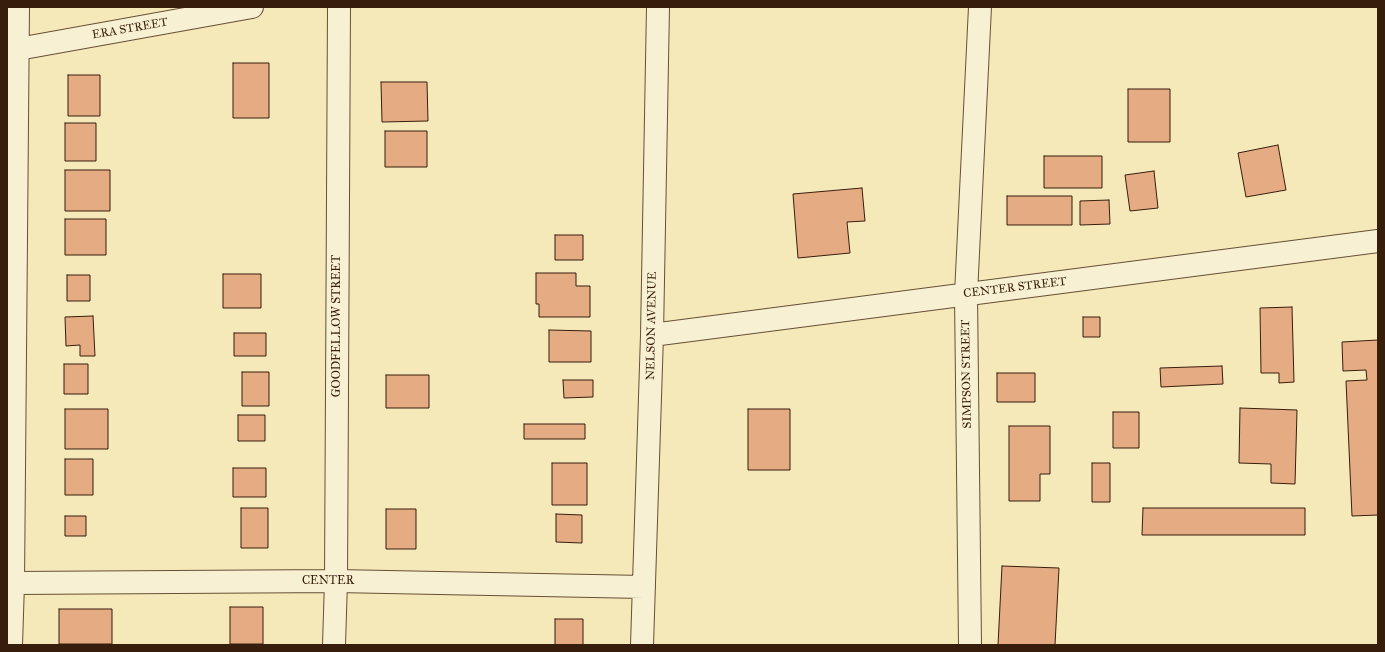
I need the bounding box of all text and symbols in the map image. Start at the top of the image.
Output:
street label: ERA STREET [91,15,169,43]
street label: GOODFELLOW STREET [330,255,344,397]
street label: NELSON AVENUE [644,272,660,380]
street label: CENTER STREET [963,275,1067,301]
street label: SIMPSON STREET [959,319,975,429]
street label: CENTER [302,574,354,588]

